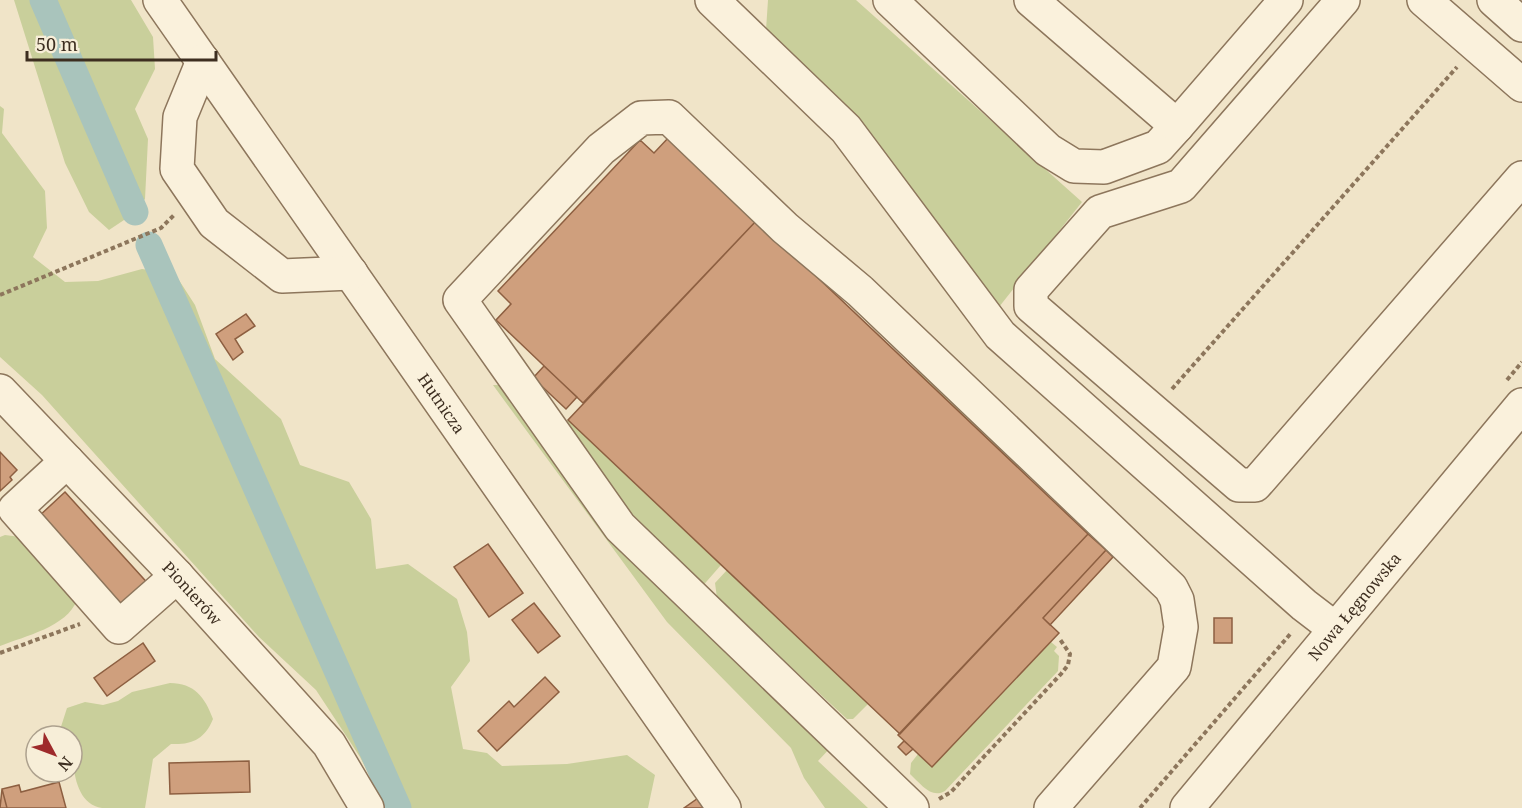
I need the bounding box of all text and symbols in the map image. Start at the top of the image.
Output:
scale bar [27,24,216,62]
text: 50 m [36,32,78,56]
street label: Hutnicza [413,369,470,438]
street label: Nowa Łęgnowska [1303,548,1406,665]
street label: Pionierów [158,557,227,630]
north arrow [24,724,84,784]
text: N [53,752,78,776]

